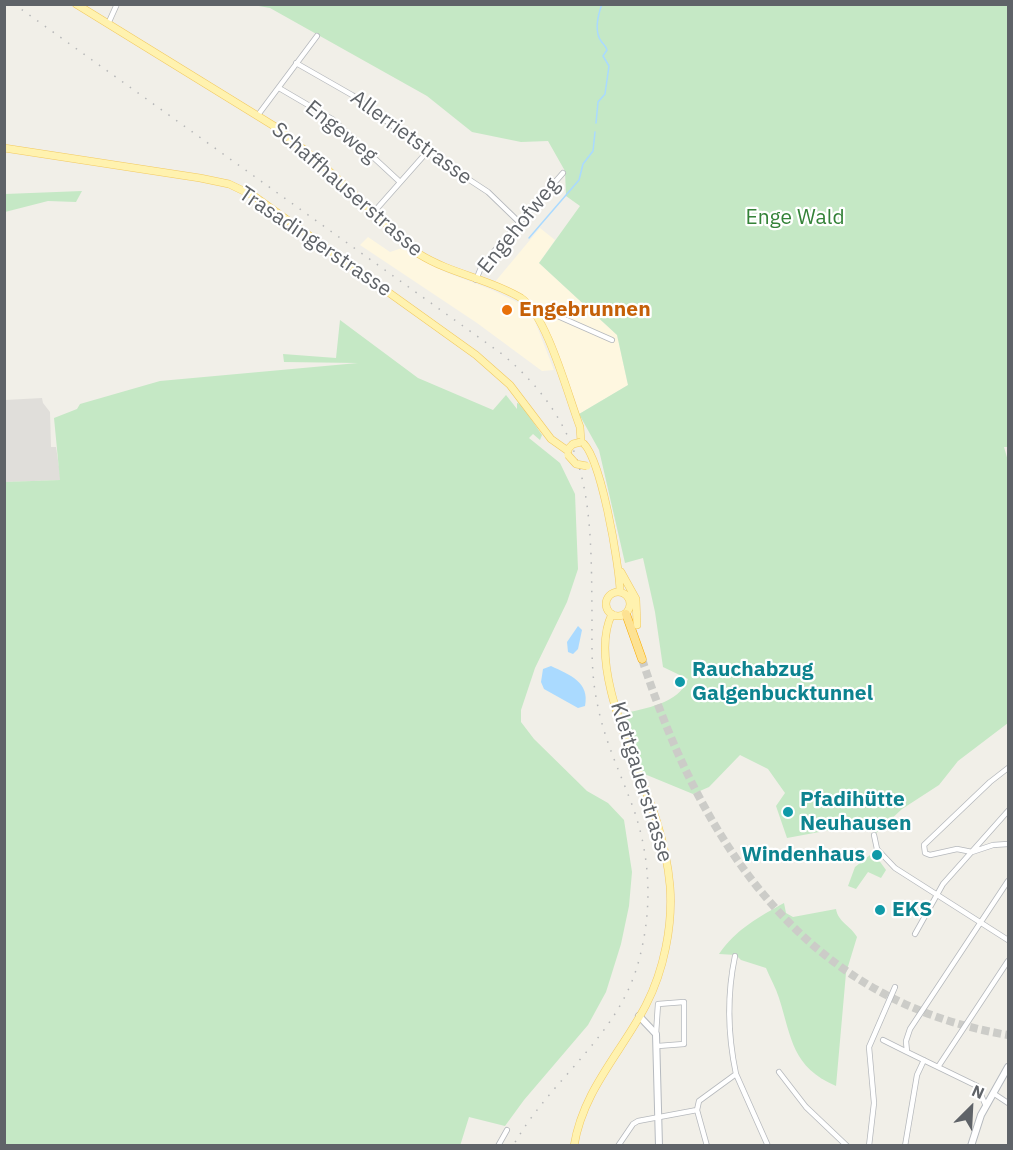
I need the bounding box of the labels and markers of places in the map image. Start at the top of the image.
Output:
place label: Engebrunnen [519,297,651,323]
marker: Engebrunnen [500,303,514,317]
place label: Rauchabzug Galgenbucktunnel [692,657,873,707]
marker: Rauchabzug Galgenbucktunnel [673,675,687,689]
place label: Pfadihütte Neuhausen [800,787,911,837]
marker: Pfadihütte Neuhausen [781,805,795,819]
place label: Windenhaus [741,842,865,868]
marker: Windenhaus [870,848,884,862]
place label: EKS [892,897,932,923]
marker: EKS [873,903,887,917]

